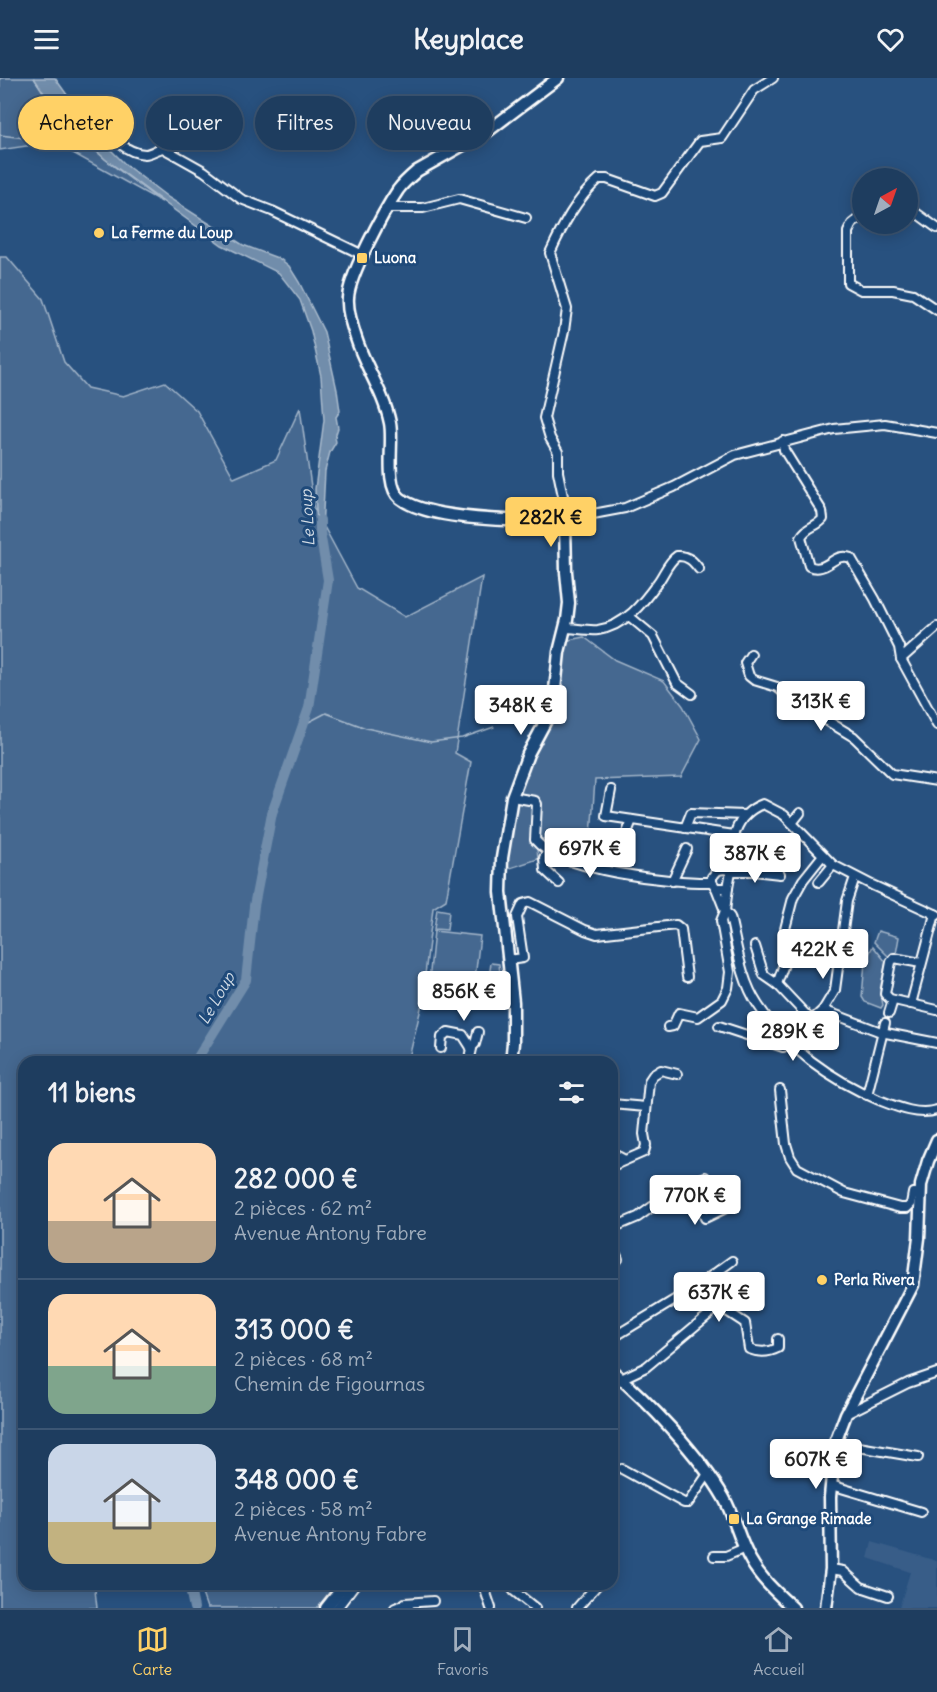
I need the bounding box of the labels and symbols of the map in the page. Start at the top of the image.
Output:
north arrow [852,168,918,234]
place label: La Ferme du Loup [111,223,233,243]
marker: La Ferme du Loup [92,226,106,240]
place label: Luona [374,248,417,267]
marker: Luona [355,251,369,265]
water label: Le Loup [295,488,318,547]
pin: 282K € [502,497,600,548]
pin: 313K € [772,681,870,732]
pin: 348K € [472,685,570,736]
pin: 697K € [541,828,639,879]
pin: 387K € [706,833,804,884]
pin: 422K € [774,929,872,980]
water label: Le Loup [193,968,239,1028]
pin: 856K € [415,971,513,1022]
pin: 289K € [744,1011,842,1062]
pin: 770K € [646,1175,744,1226]
place label: Perla Rivera [834,1270,915,1289]
pin: 637K € [670,1272,768,1323]
marker: Perla Rivera [815,1273,829,1287]
pin: 607K € [767,1439,865,1490]
place label: La Grange Rimade [746,1509,872,1529]
marker: La Grange Rimade [727,1512,741,1526]

